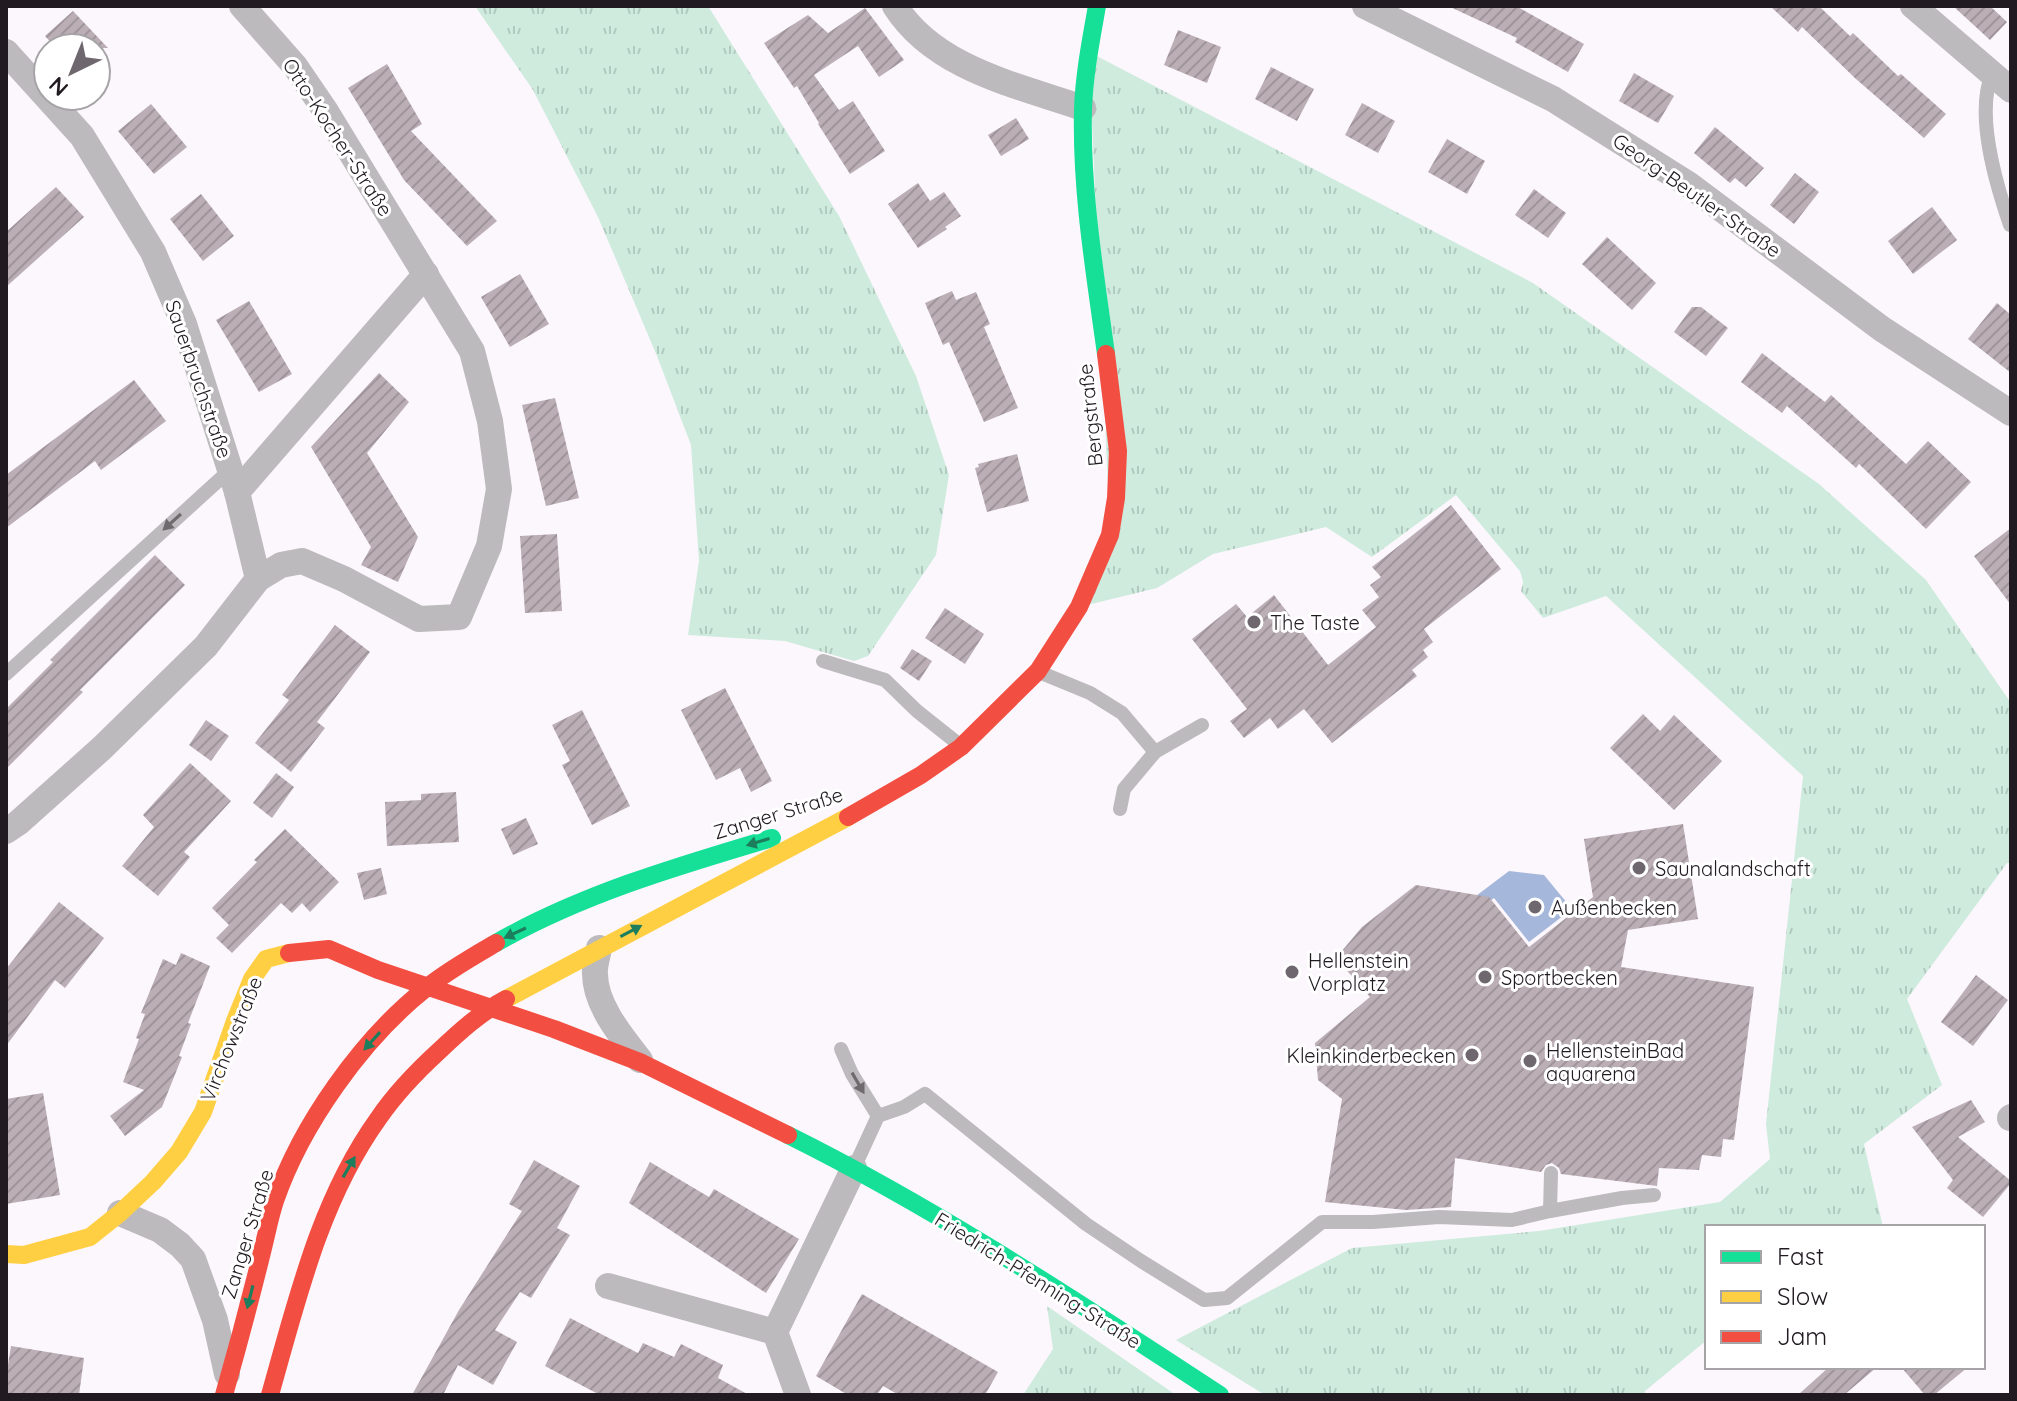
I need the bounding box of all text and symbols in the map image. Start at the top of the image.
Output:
north arrow [32,32,112,112]
street label: Otto-Kocher-Straße [278,53,398,221]
text: N [43,71,74,102]
street label: Georg-Beutler-Straße [1608,128,1786,262]
street label: Sauerbruchstraße [160,297,238,461]
street label: Bergstraße [1072,362,1108,468]
one-way arrow [163,513,182,531]
place label: The Taste [1270,610,1360,635]
marker: The Taste [1245,613,1263,631]
street label: Zanger Straße [710,781,846,845]
one-way arrow [745,836,769,849]
place label: Saunalandschaft [1655,856,1811,881]
marker: Saunalandschaft [1630,859,1648,877]
place label: Außenbecken [1551,895,1677,920]
marker: Außenbecken [1526,898,1544,916]
one-way arrow [620,925,643,938]
one-way arrow [503,927,526,940]
place label: Hellenstein Vorplatz [1308,948,1409,996]
marker: Hellenstein Vorplatz [1283,963,1301,981]
place label: Sportbecken [1501,965,1618,990]
marker: Sportbecken [1476,968,1494,986]
street label: Virchowstraße [195,973,267,1105]
one-way arrow [364,1031,382,1050]
place label: HellensteinBad aquarena [1546,1038,1684,1086]
place label: Kleinkinderbecken [1286,1043,1456,1068]
marker: Kleinkinderbecken [1463,1046,1481,1064]
marker: HellensteinBad aquarena [1521,1052,1539,1070]
one-way arrow [851,1072,865,1095]
one-way arrow [342,1156,356,1178]
street label: Zanger Straße [215,1166,279,1302]
street label: Friedrich-Pfenning-Straße [930,1206,1146,1354]
legend [1705,1225,1985,1369]
text: Fast [1777,1241,1824,1271]
text: Slow [1777,1281,1828,1311]
one-way arrow [243,1284,255,1309]
text: Jam [1777,1321,1827,1351]

